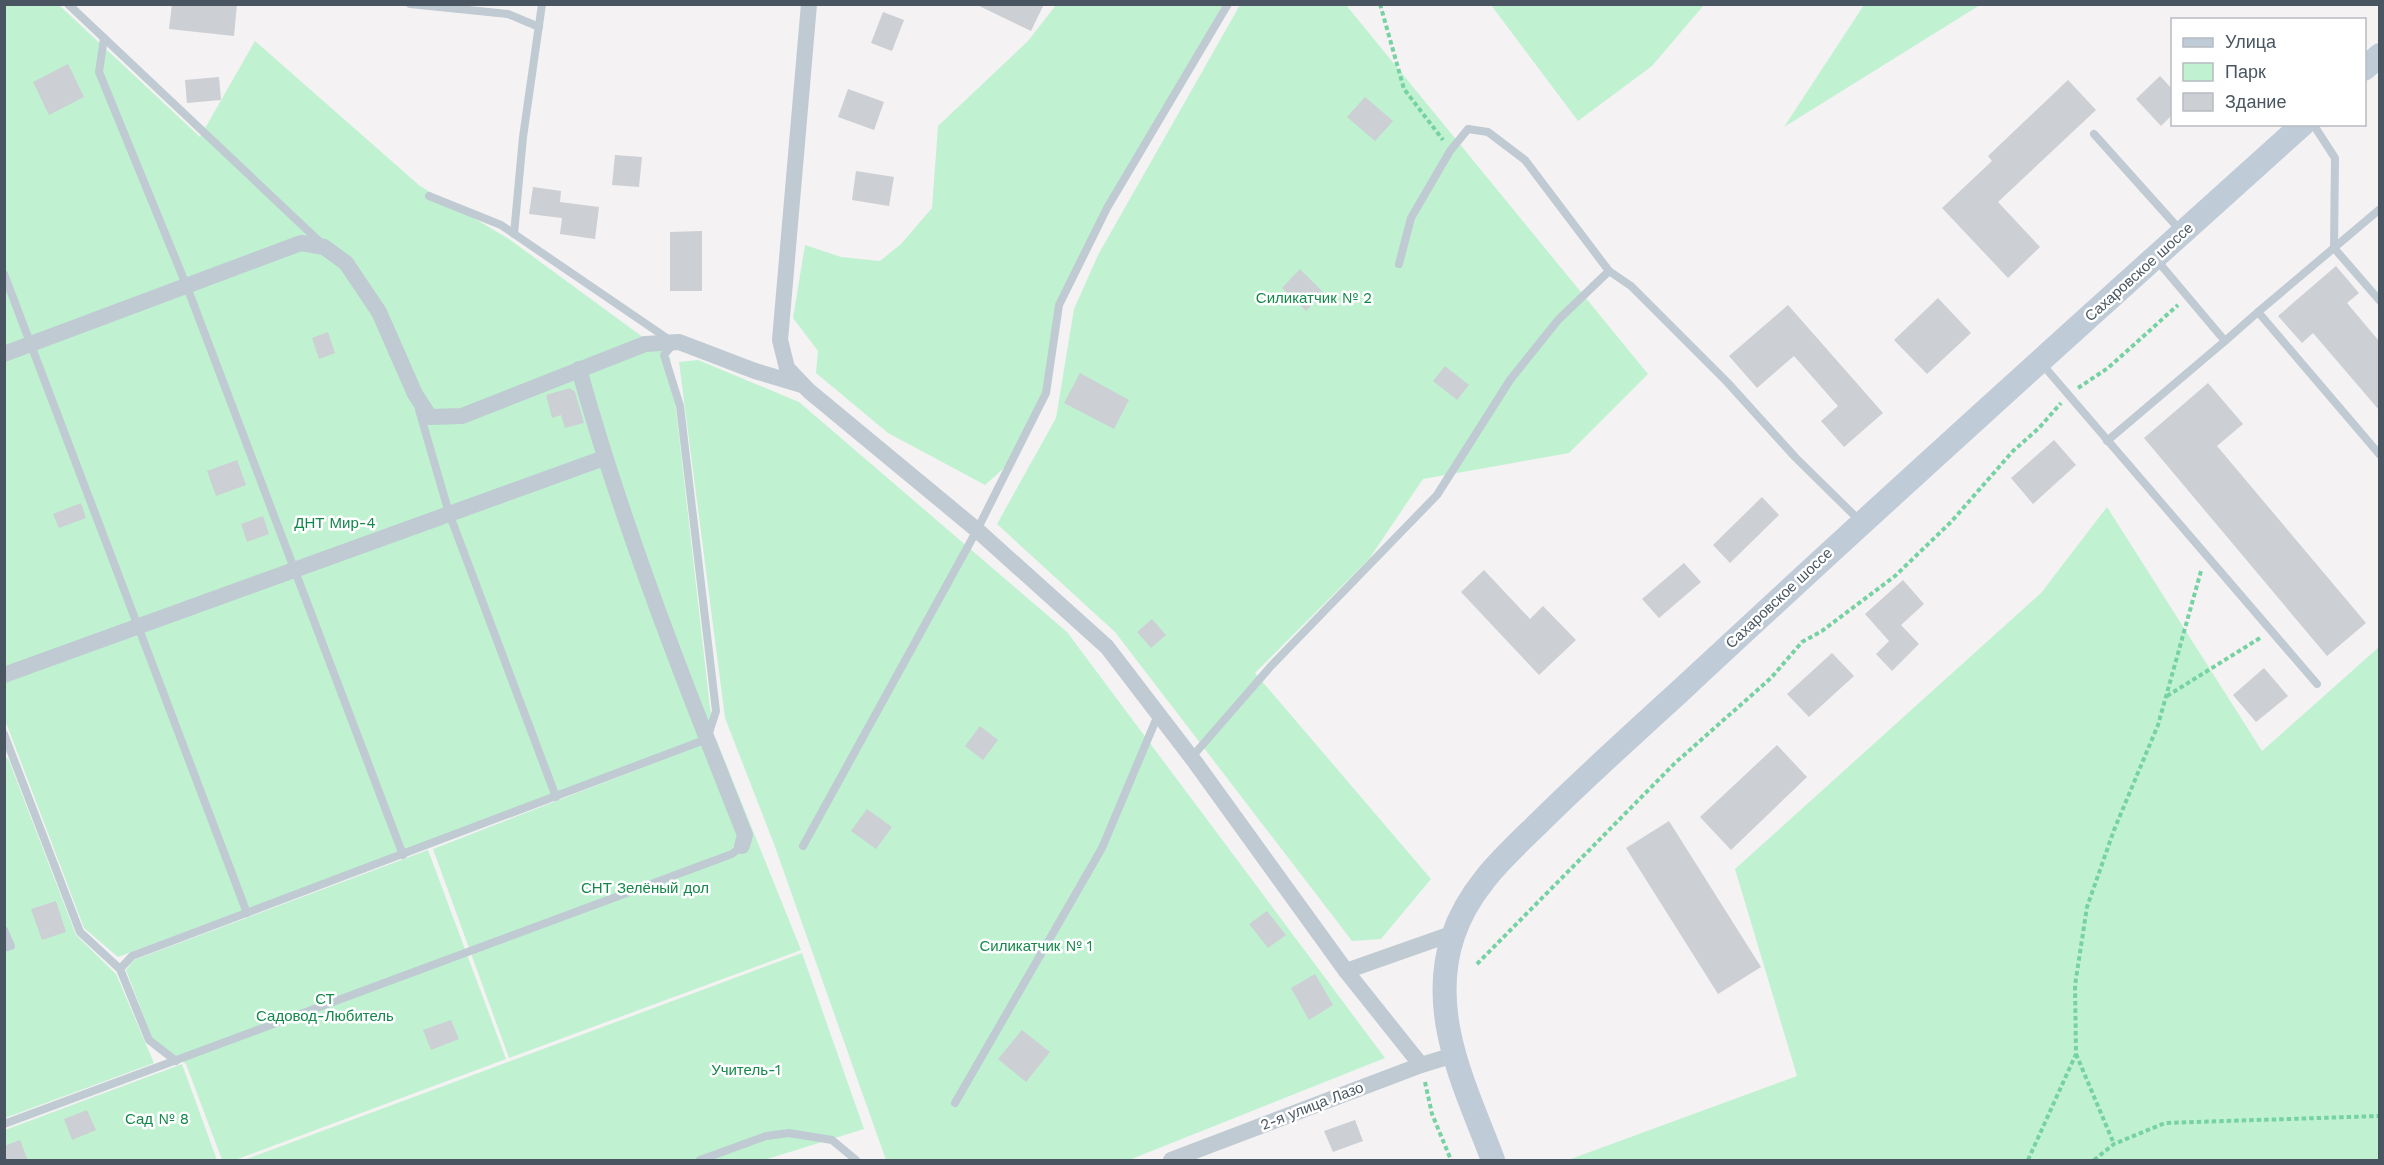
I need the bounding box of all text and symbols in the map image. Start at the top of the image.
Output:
legend [2171,18,2366,126]
text: Улица [2225,31,2277,52]
text: Парк [2225,61,2266,82]
text: Здание [2225,91,2286,112]
street label: Сахаровское шоссе [2081,219,2197,325]
park label: Силикатчик № 2 [1256,289,1372,307]
park label: ДНТ Мир-4 [294,514,376,532]
street label: Сахаровское шоссе [1722,544,1836,652]
park label: СНТ Зелёный дол [581,879,709,897]
park label: Силикатчик № 1 [979,937,1093,955]
park label: СТ Садовод-Любитель [256,990,394,1025]
park label: Учитель-1 [711,1061,781,1079]
street label: 2-я улица Лазо [1258,1078,1366,1134]
park label: Сад № 8 [125,1110,189,1128]

